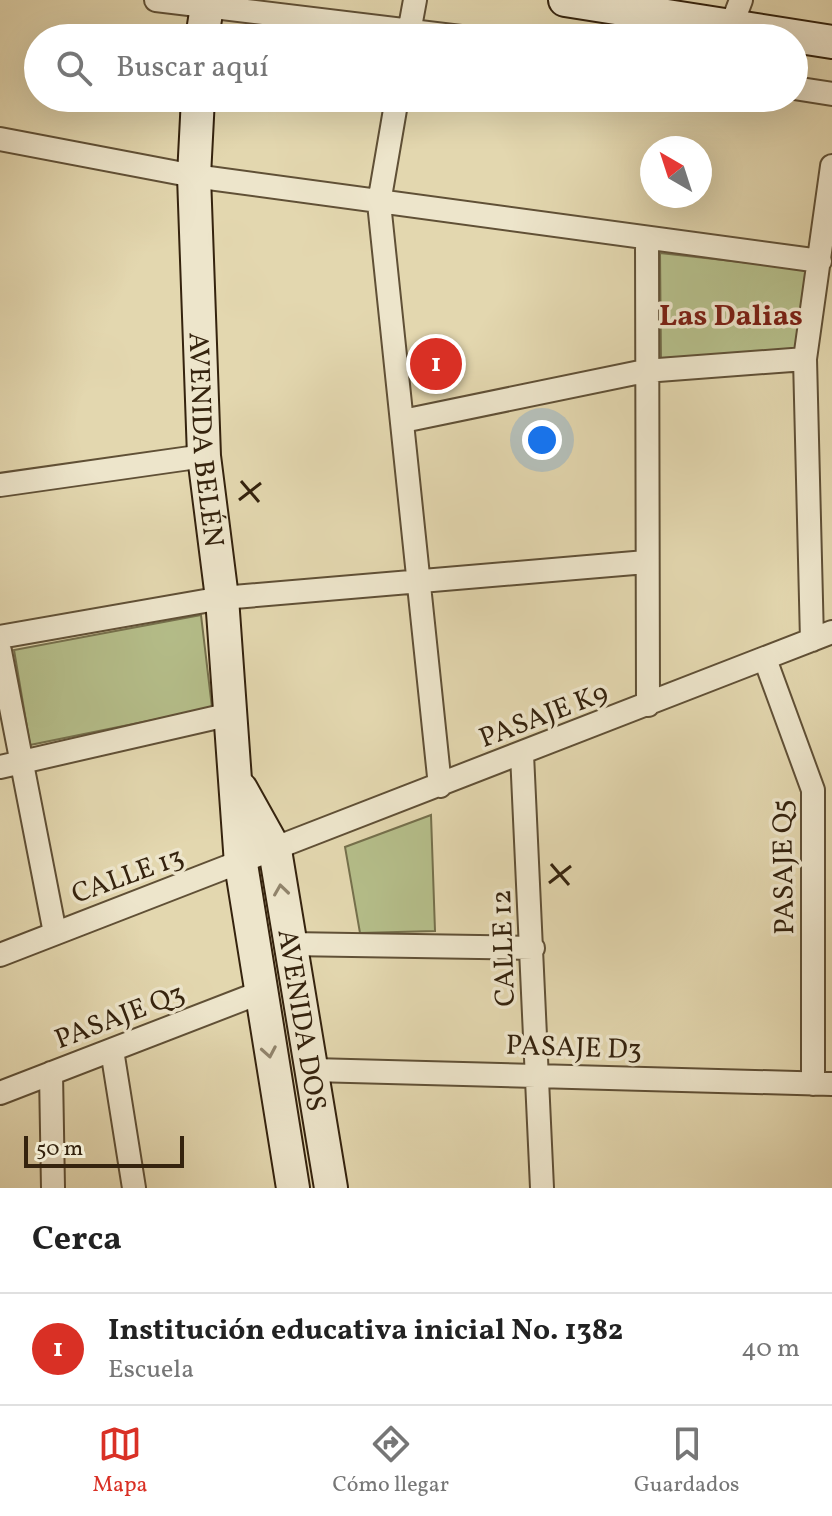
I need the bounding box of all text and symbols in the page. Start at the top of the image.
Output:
search box [24,24,808,112]
icon: search [52,46,96,90]
text: Buscar aquí [116,47,269,89]
north arrow [640,136,712,208]
district label: Las Dalias [659,296,803,338]
street label: AVENIDA BELÉN [178,332,232,549]
pin: 1 [410,334,462,394]
your location [522,420,562,460]
street label: PASAJE K9 [474,674,614,759]
street label: PASAJE Q5 [764,799,805,935]
street label: CALLE 13 [66,838,189,915]
one-way arrow [273,883,290,897]
street label: CALLE 12 [483,889,526,1007]
street label: AVENIDA DOS [266,926,335,1114]
street label: PASAJE Q3 [49,975,190,1060]
street label: PASAJE D3 [505,1027,643,1070]
one-way arrow [260,1045,277,1059]
scale bar [24,1132,184,1168]
text: 50 m [36,1134,83,1165]
text: Cerca [32,1217,122,1264]
text: Institución educativa inicial No. 1382 [108,1310,623,1352]
text: 1 [53,1331,63,1367]
text: 40 m [741,1331,800,1367]
text: Escuela [108,1352,194,1388]
tab: Mapa [92,1422,147,1501]
tab: Cómo llegar [332,1422,449,1501]
tab: Guardados [634,1422,740,1501]

